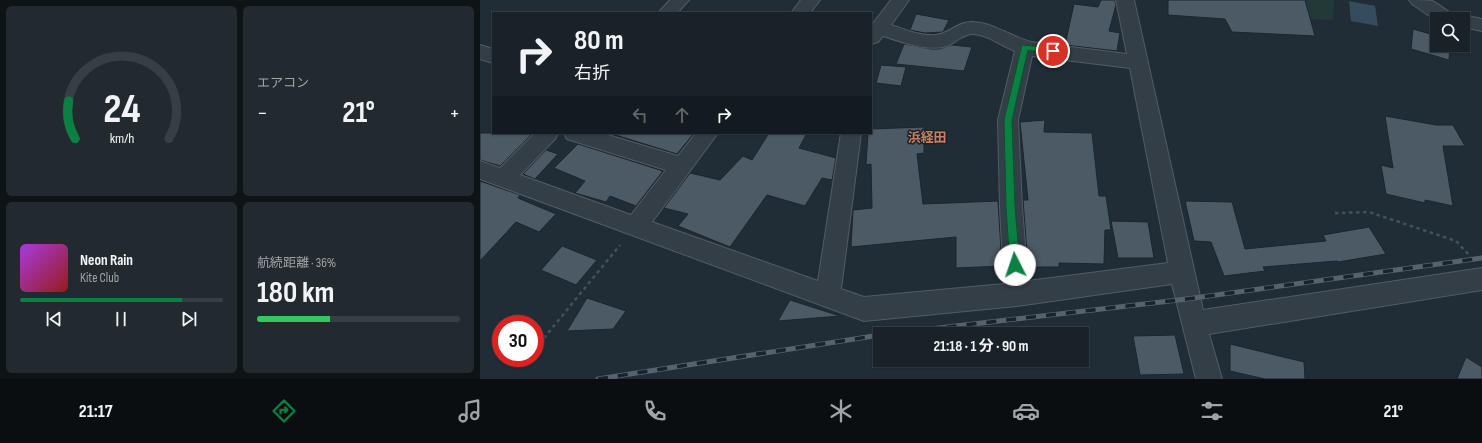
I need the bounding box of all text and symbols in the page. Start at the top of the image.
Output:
map controls [1430,12,1470,52]
button: search [1430,12,1470,52]
text: 80 m [574,24,623,57]
icon: right [508,28,560,80]
pin [1036,34,1070,68]
icon: arrive [1042,40,1064,62]
text: 右折 [574,63,610,84]
text: エアコン [257,75,309,91]
text: 24 [103,85,140,134]
text: 21° [342,95,375,131]
text: − [257,100,268,127]
text: + [449,100,460,127]
icon: left [629,104,651,126]
icon: ahead [671,104,693,126]
icon: right [713,104,735,126]
text: km/h [109,129,134,146]
district label: 浜経田 [907,130,947,146]
position arrow [994,244,1036,286]
text: Neon Rain [80,251,133,270]
text: 航続距離 · 36% [257,255,336,271]
text: Kite Club [80,270,119,286]
text: 180 km [257,275,334,311]
icon: previous [43,308,65,330]
icon: pause [110,308,132,330]
icon: next [178,308,200,330]
speed limit sign: 30 [492,315,544,367]
text: 21:18 · 1 分 · 90 m [933,337,1029,356]
icon: directions [270,397,298,425]
icon: music [456,397,484,425]
icon: phone [641,397,669,425]
icon: climate [827,397,855,425]
icon: car [1012,397,1040,425]
icon: filters [1198,397,1226,425]
text: 21:17 [79,401,113,422]
text: 21° [1384,401,1403,422]

